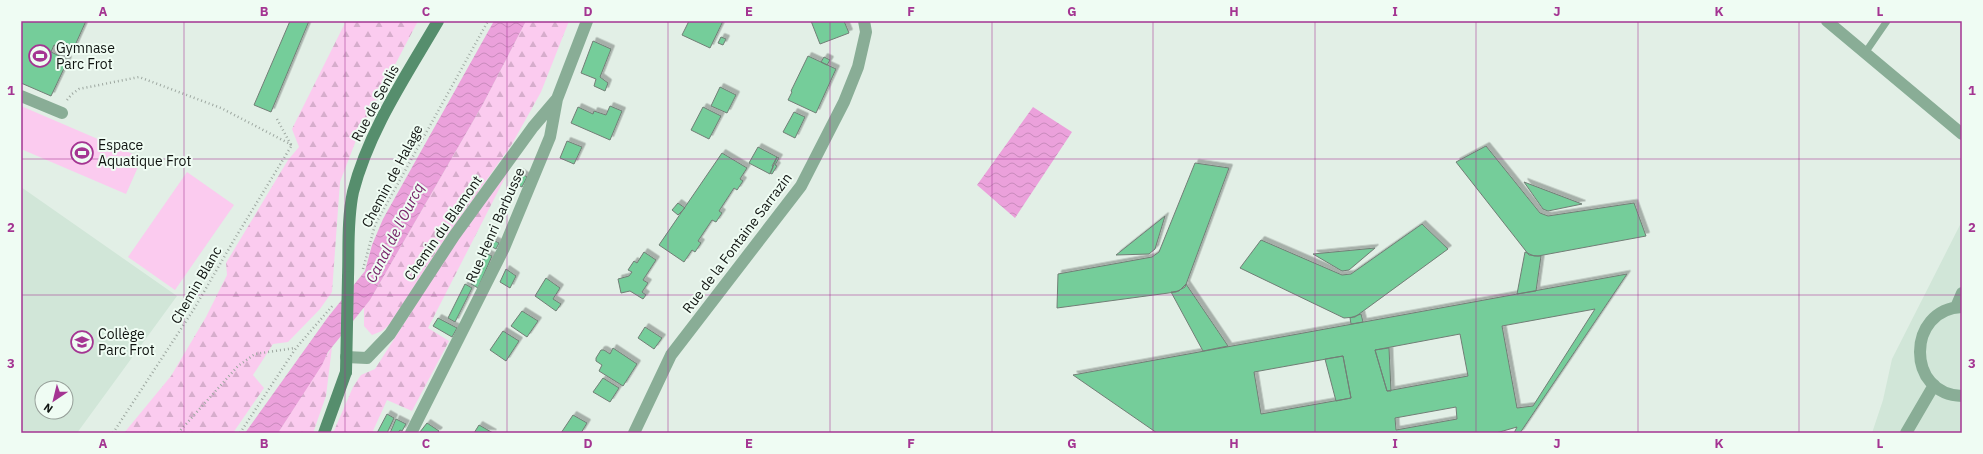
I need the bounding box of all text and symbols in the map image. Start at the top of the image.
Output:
text: A [99,3,108,20]
text: B [260,3,269,20]
text: C [422,3,431,20]
text: D [583,3,593,20]
text: E [745,3,753,20]
text: F [907,3,915,20]
text: G [1067,3,1077,20]
text: H [1229,3,1239,20]
text: I [1392,3,1398,20]
text: J [1553,3,1561,20]
text: K [1714,3,1724,20]
text: L [1877,3,1884,20]
place label: Gymnase Parc Frot [56,39,115,73]
sports icon: Gymnase Parc Frot [27,43,53,69]
street label: Rue de Senlis [347,61,403,145]
text: 1 [7,82,15,99]
text: 1 [1968,82,1976,99]
street label: Chemin de Halage [357,121,427,231]
place label: Espace Aquatique Frot [98,136,191,170]
sports icon: Espace Aquatique Frot [69,140,95,166]
street label: Rue Henri Barbusse [461,164,529,286]
street label: Rue de la Fontaine Sarrazin [678,169,796,317]
street label: Chemin du Blamont [400,172,486,284]
water label: Canal de l'Ourcq [361,179,428,286]
text: 2 [7,219,15,236]
text: 2 [1968,219,1976,236]
street label: Chemin Blanc [167,243,225,327]
place label: Collège Parc Frot [98,325,155,359]
school or university icon: Collège Parc Frot [69,329,95,355]
text: 3 [7,355,15,372]
text: 3 [1968,355,1976,372]
north arrow [34,380,74,420]
text: N [41,400,56,416]
text: A [99,435,108,452]
text: B [260,435,269,452]
text: C [422,435,431,452]
text: D [583,435,593,452]
text: E [745,435,753,452]
text: F [907,435,915,452]
text: G [1067,435,1077,452]
text: H [1229,435,1239,452]
text: I [1392,435,1398,452]
text: J [1553,435,1561,452]
text: K [1714,435,1724,452]
text: L [1877,435,1884,452]

